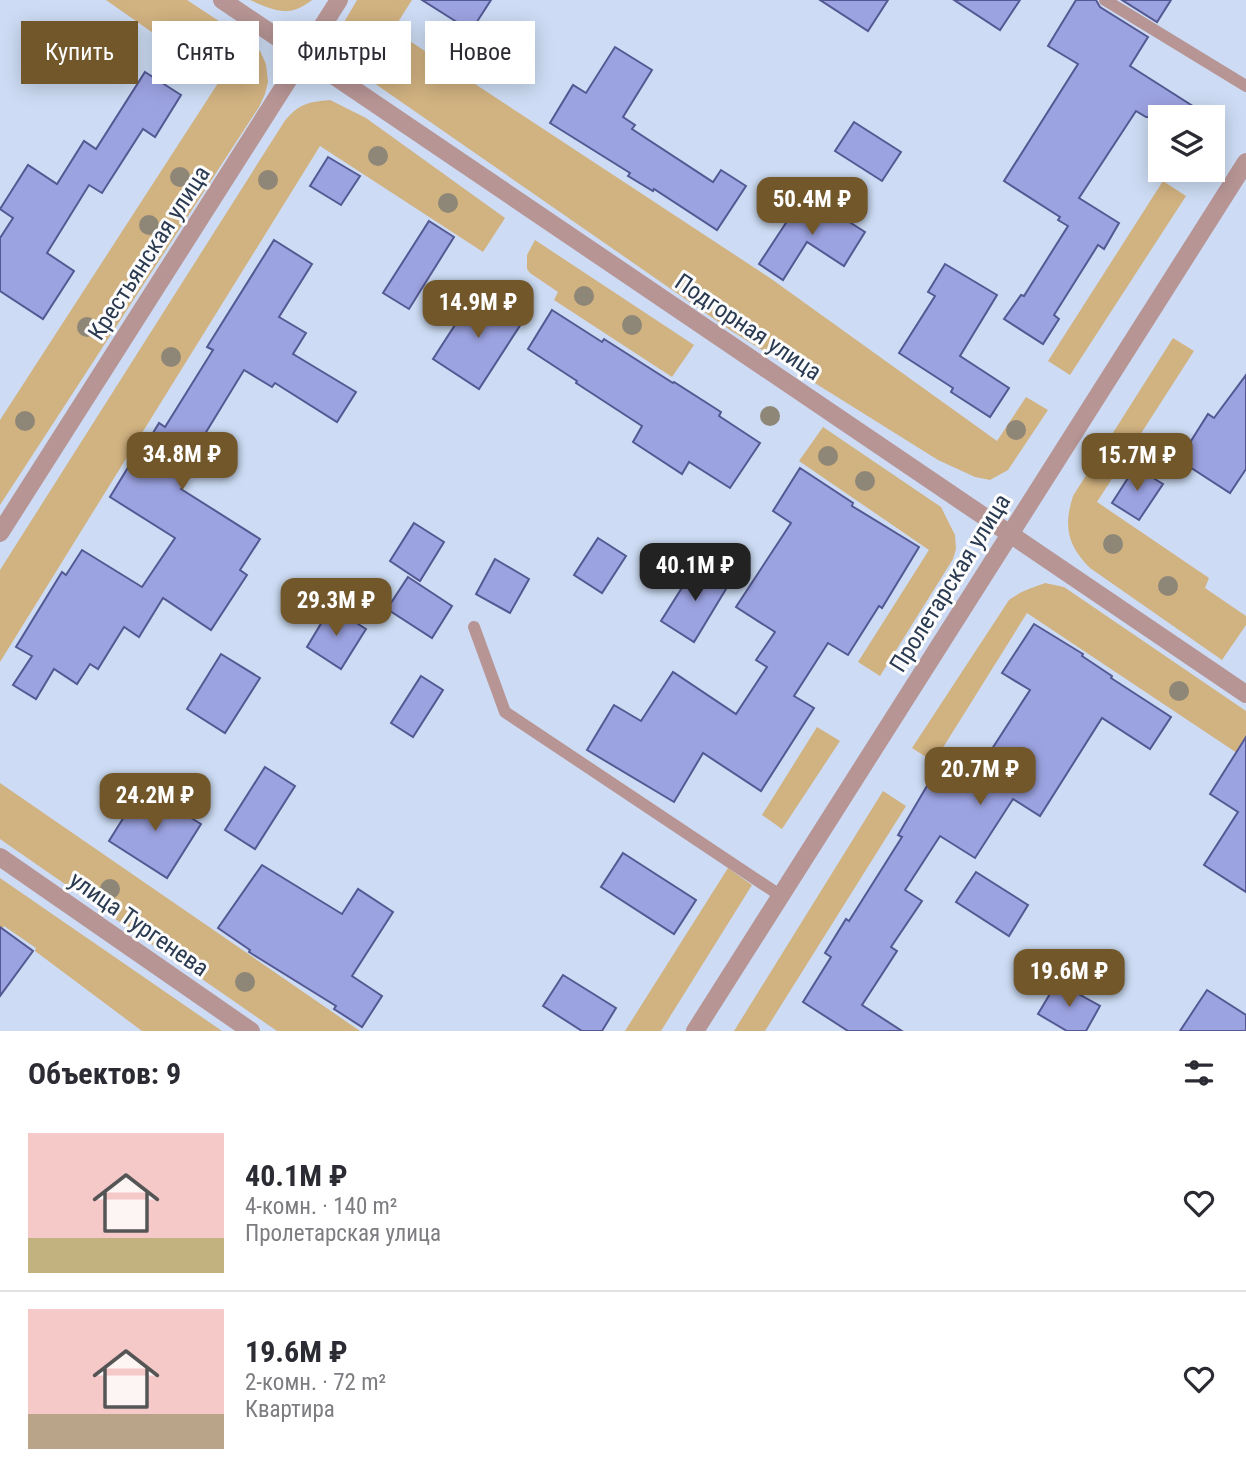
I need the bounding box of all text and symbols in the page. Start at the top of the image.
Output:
chip: Купить [21,21,138,84]
chip: Снять [152,21,259,84]
chip: Фильтры [273,21,411,84]
chip: Новое [425,21,535,84]
map controls [1148,105,1225,182]
button: layers [1148,105,1225,182]
street label: Крестьянская улица [82,161,216,345]
pin: 50.4M ₽ [747,177,877,237]
text: 50.4M ₽ [773,186,851,213]
street label: Подгорная улица [670,268,826,386]
pin: 14.9M ₽ [413,280,543,340]
text: 14.9M ₽ [439,289,517,316]
pin: 34.8M ₽ [117,433,247,492]
pin: 15.7M ₽ [1072,434,1202,493]
text: 34.8M ₽ [143,441,221,468]
text: 15.7M ₽ [1098,442,1176,469]
street label: Пролетарская улица [884,489,1016,677]
pin: 40.1M ₽ [630,544,760,603]
text: 40.1M ₽ [656,552,734,579]
pin: 29.3M ₽ [271,578,401,638]
text: 29.3M ₽ [297,587,375,614]
pin: 20.7M ₽ [915,748,1045,807]
text: 20.7M ₽ [941,756,1019,783]
pin: 24.2M ₽ [90,774,220,833]
text: 24.2M ₽ [116,782,194,809]
street label: улица Тургенева [64,866,214,982]
pin: 19.6M ₽ [1004,950,1134,1009]
text: 19.6M ₽ [1030,958,1108,985]
icon: filters [1180,1054,1218,1092]
text: Объектов: 9 [28,1056,181,1091]
text: 40.1M ₽ [245,1158,348,1193]
icon: home [84,1161,168,1245]
icon: heart [1180,1184,1218,1222]
text: 4-комн. · 140 m² [245,1193,397,1220]
text: Пролетарская улица [245,1220,441,1247]
text: 19.6M ₽ [245,1334,348,1369]
icon: home [84,1337,168,1421]
icon: heart [1180,1360,1218,1398]
text: 2-комн. · 72 m² [245,1369,386,1396]
text: Квартира [245,1396,335,1423]

